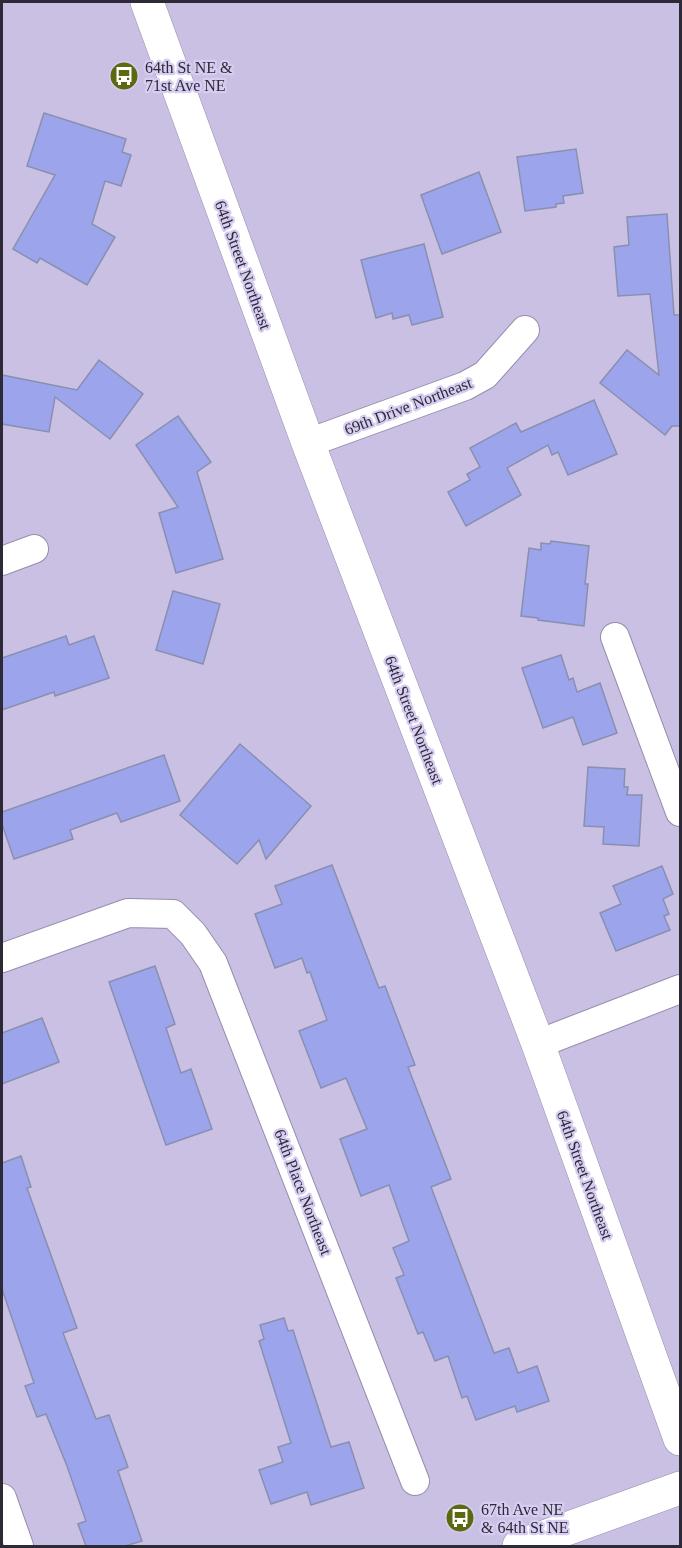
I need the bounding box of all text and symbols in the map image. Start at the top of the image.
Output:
place label: 64th St NE & 71st Ave NE [145,59,233,94]
bus stop icon: 64th St NE & 71st Ave NE [108,60,140,92]
street label: 64th Street Northeast [212,198,274,332]
street label: 69th Drive Northeast [342,374,475,438]
street label: 64th Street Northeast [382,653,446,787]
street label: 64th Street Northeast [554,1108,616,1242]
street label: 64th Place Northeast [271,1127,335,1258]
place label: 67th Ave NE & 64th St NE [481,1501,569,1536]
bus stop icon: 67th Ave NE & 64th St NE [444,1502,476,1534]

